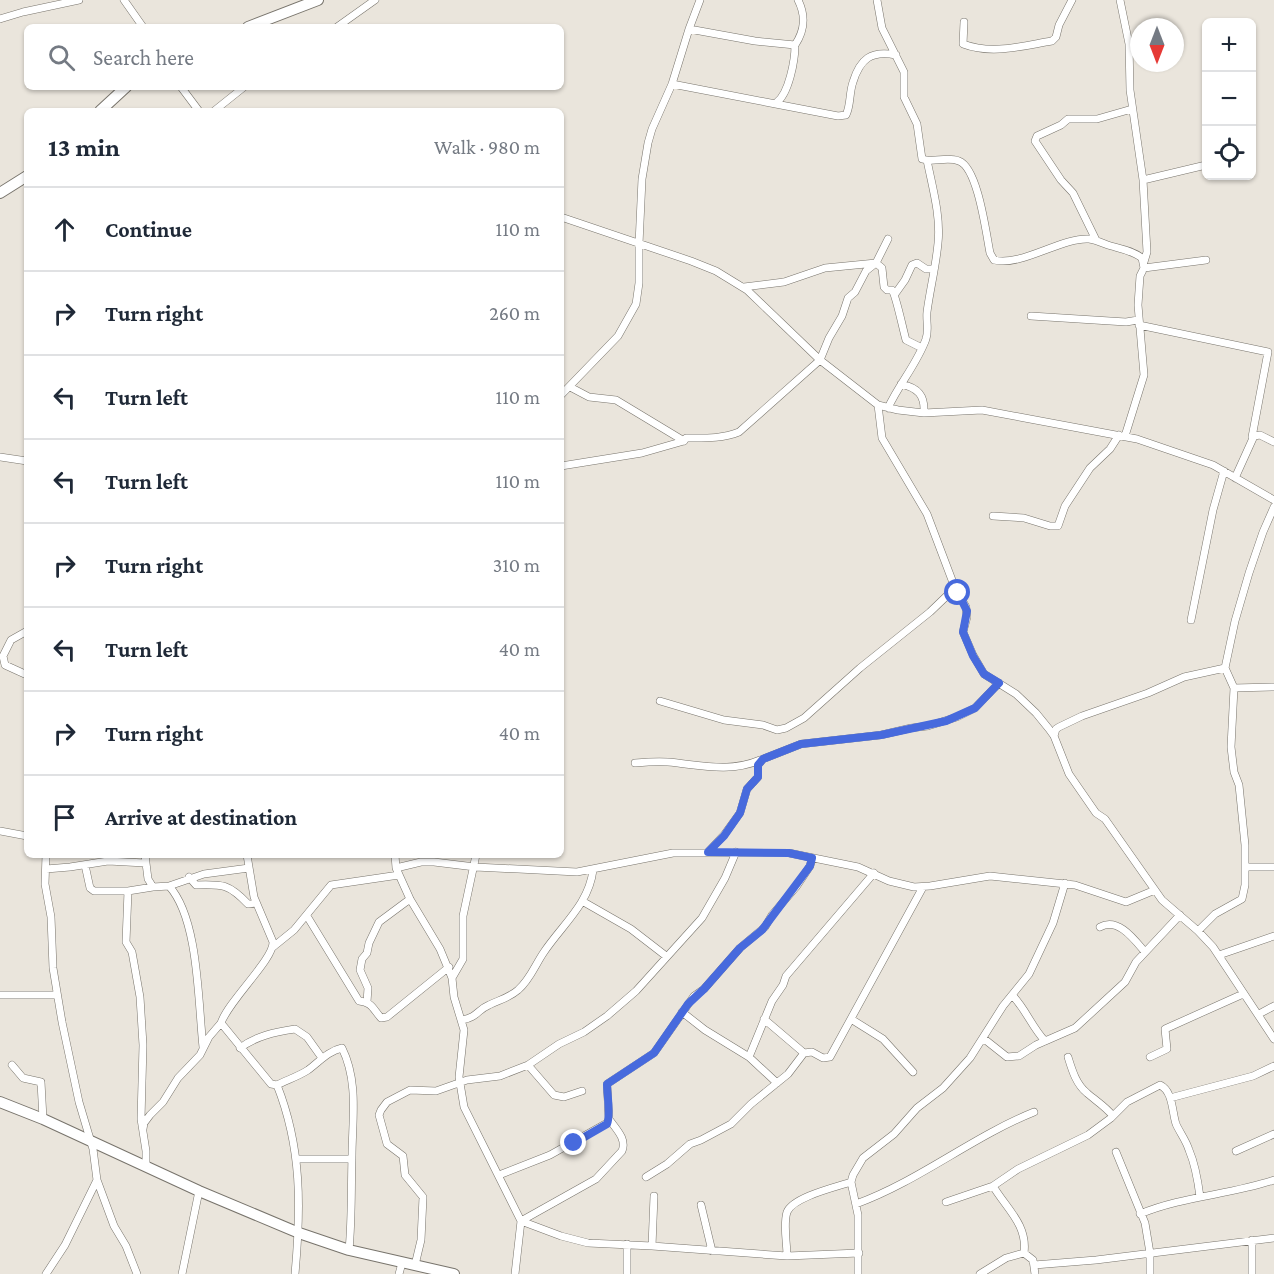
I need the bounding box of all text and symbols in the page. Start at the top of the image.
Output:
north arrow [1130,18,1184,72]
map controls [1202,18,1256,180]
button: + [1202,18,1256,72]
search box [24,24,564,90]
icon: search [45,41,78,74]
text: Search here [93,45,194,70]
button: − [1202,72,1256,126]
button: locate [1202,126,1256,180]
text: 13 min [48,133,120,162]
text: Walk · 980 m [434,136,540,158]
icon: ahead [48,213,81,246]
text: Continue [105,217,192,242]
text: 110 m [496,218,540,240]
icon: right [48,297,81,330]
text: Turn right [105,301,203,326]
text: 260 m [489,302,540,324]
icon: left [48,381,81,414]
text: Turn left [105,385,188,410]
text: 110 m [496,386,540,408]
icon: left [48,465,81,498]
text: Turn left [105,469,188,494]
text: 110 m [496,470,540,492]
icon: right [48,549,81,582]
text: Turn right [105,553,203,578]
text: 310 m [493,554,540,576]
route start [944,579,970,605]
icon: left [48,633,81,666]
text: Turn left [105,637,188,662]
text: 40 m [499,638,540,660]
icon: right [48,717,81,750]
text: Turn right [105,721,203,746]
text: 40 m [499,722,540,744]
icon: arrive [48,801,81,834]
text: Arrive at destination [105,805,297,830]
route end [560,1129,586,1155]

